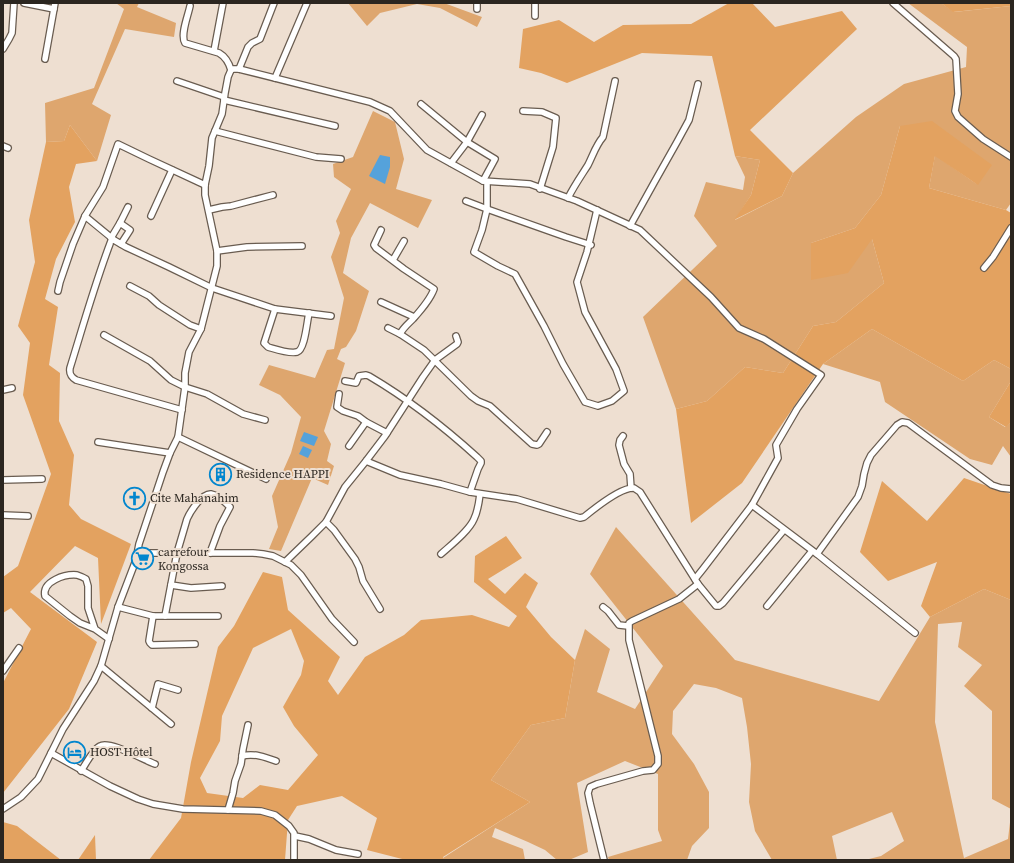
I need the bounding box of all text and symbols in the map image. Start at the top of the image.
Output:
building icon: Residence HAPPI [208,461,234,487]
place label: Residence HAPPI [236,466,329,482]
church icon: Cite Mahanahim [121,485,147,511]
place label: Cite Mahanahim [150,490,239,506]
place label: carrefour Kongossa [158,544,210,574]
supermarket icon: carrefour Kongossa [129,546,155,572]
hotel icon: HOST Hôtel [62,739,88,765]
place label: HOST Hôtel [90,744,153,760]

